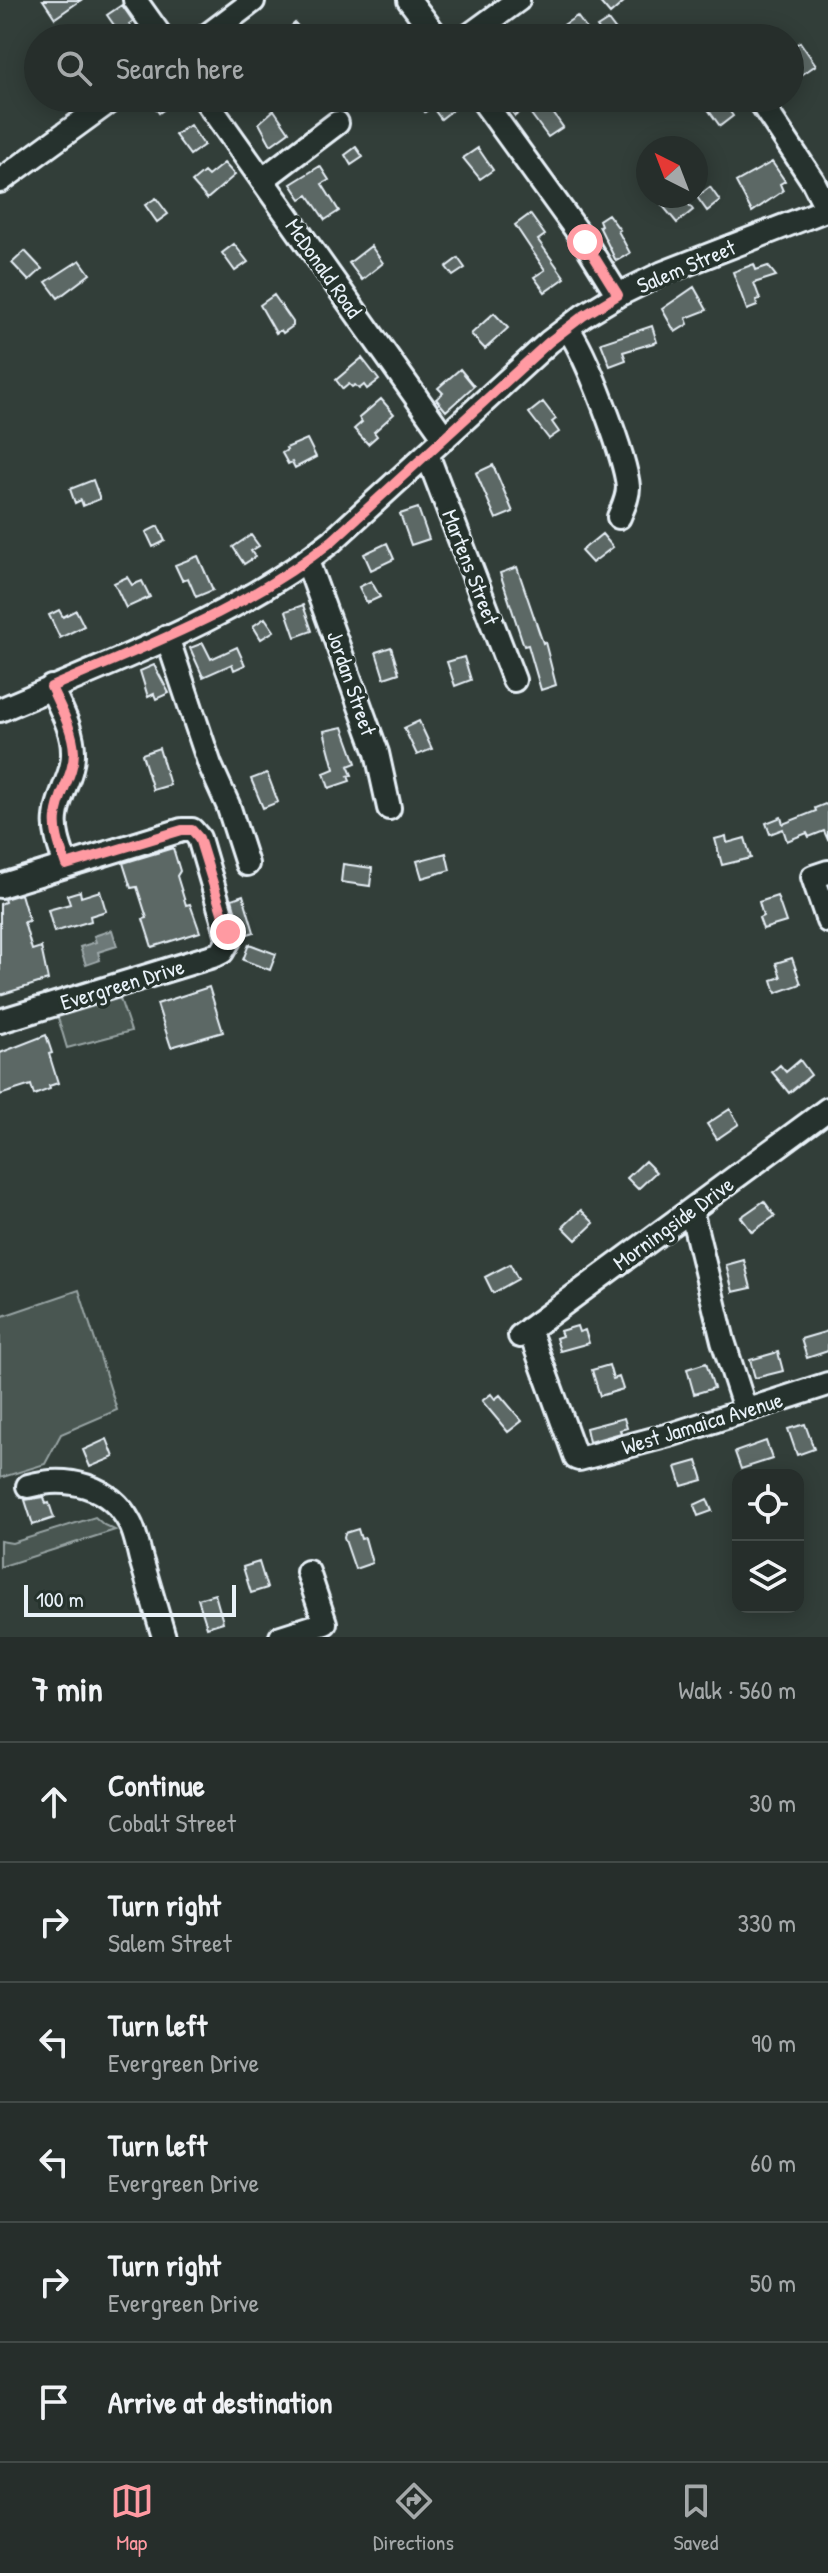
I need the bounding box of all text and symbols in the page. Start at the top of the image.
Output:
search box [24,24,804,112]
icon: search [52,46,96,90]
text: Search here [116,48,244,88]
north arrow [636,136,708,208]
street label: McDonald Road [279,212,370,324]
route start [567,224,603,260]
street label: Salem Street [632,232,740,300]
street label: Martens Street [435,505,507,629]
street label: Jordan Street [320,627,384,740]
route end [210,914,246,950]
street label: Evergreen Drive [56,951,188,1017]
street label: Morningside Drive [607,1169,740,1277]
street label: West Jamaica Avenue [618,1384,786,1462]
map controls [732,1469,804,1613]
button: locate [732,1469,804,1541]
button: layers [732,1541,804,1613]
scale bar [24,1581,236,1617]
text: 100 m [36,1584,84,1614]
text: 7 min [32,1666,103,1712]
text: Walk · 560 m [678,1672,796,1707]
text: Continue [108,1765,205,1805]
icon: ahead [32,1780,76,1824]
text: 30 m [749,1785,796,1820]
text: Cobalt Street [108,1805,236,1840]
text: Turn right [108,1885,221,1925]
icon: right [32,1900,76,1944]
text: 330 m [737,1905,796,1940]
text: Salem Street [108,1925,232,1960]
text: Turn left [108,2005,207,2045]
icon: left [32,2020,76,2064]
text: 90 m [751,2025,796,2060]
text: Evergreen Drive [108,2045,259,2080]
text: Turn left [108,2125,207,2165]
icon: left [32,2140,76,2184]
text: 60 m [750,2145,796,2180]
text: Evergreen Drive [108,2165,259,2200]
text: Turn right [108,2245,221,2285]
icon: right [32,2260,76,2304]
text: 50 m [750,2265,796,2300]
text: Evergreen Drive [108,2285,259,2320]
icon: arrive [32,2380,76,2424]
text: Arrive at destination [108,2382,333,2422]
tab: Map [110,2479,154,2557]
tab: Directions [373,2479,454,2557]
tab: Saved [673,2479,718,2557]

